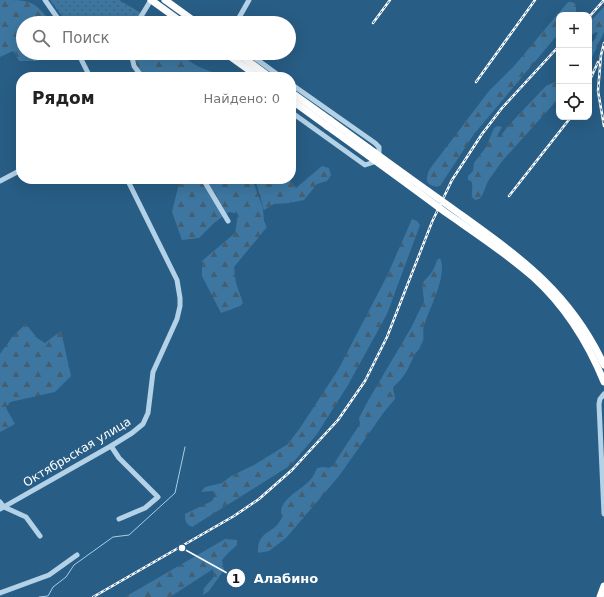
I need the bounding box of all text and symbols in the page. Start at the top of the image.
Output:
map controls [556,12,592,120]
button: + [556,12,592,48]
search box [16,16,296,60]
icon: search [30,27,52,49]
text: Поиск [62,29,110,47]
button: − [556,48,592,84]
button: locate [556,84,592,120]
text: Рядом [32,88,95,108]
text: Найдено: 0 [204,91,280,106]
street label: Октябрьская улица [21,414,133,490]
callout: Алабино [226,566,326,591]
text: Алабино [254,571,318,586]
text: 1 [232,572,240,586]

